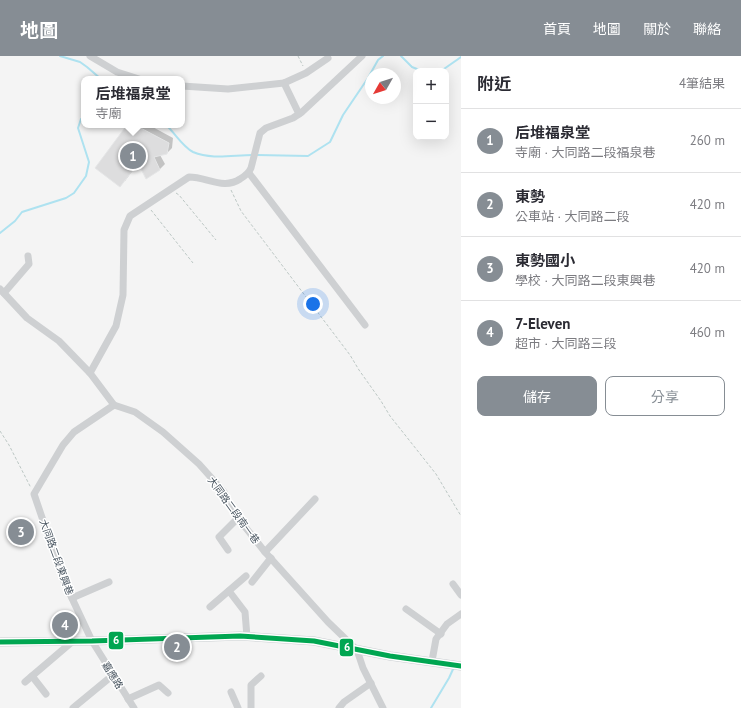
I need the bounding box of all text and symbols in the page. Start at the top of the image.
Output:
text: 地圖 [20,18,58,42]
text: 首頁 [543,20,571,38]
text: 地圖 [593,20,621,38]
text: 關於 [643,20,671,38]
text: 聯絡 [693,20,721,38]
north arrow [365,68,401,104]
map controls [413,68,449,140]
button: + [413,68,449,104]
text: 附近 [477,73,511,95]
text: 4筆結果 [679,75,725,92]
popup [81,76,185,128]
text: 后堆福泉堂 [95,84,171,103]
button: − [413,104,449,140]
text: 寺廟 [95,105,122,122]
text: 后堆福泉堂 [515,123,590,142]
text: 1 [486,132,494,149]
text: 260 m [690,132,725,149]
pin: 1 [120,141,146,171]
text: 寺廟 · 大同路二段福泉巷 [515,144,655,161]
text: 東勢 [515,187,545,206]
text: 2 [486,196,494,213]
text: 420 m [690,196,725,213]
text: 公車站 · 大同路二段 [515,208,629,225]
text: 東勢國小 [515,251,575,270]
text: 3 [486,260,494,277]
text: 420 m [690,260,725,277]
text: 學校 · 大同路二段東興巷 [515,272,655,289]
your location [303,294,323,314]
text: 7-Eleven [515,314,570,333]
text: 4 [486,324,494,341]
text: 460 m [690,324,725,341]
text: 超市 · 大同路三段 [515,335,616,352]
button: 儲存 [477,376,597,416]
button: 分享 [605,376,725,416]
street label: 大同路二段南一巷 [205,474,262,546]
pin: 3 [8,517,34,547]
street label: 大同路二段東興巷 [37,517,76,597]
pin: 4 [52,610,78,640]
line badge: 6 [108,631,124,650]
pin: 2 [164,632,190,662]
text: 6 [113,633,119,647]
line badge: 6 [339,638,354,657]
text: 6 [344,640,350,654]
street label: 嘉應路 [99,659,126,691]

